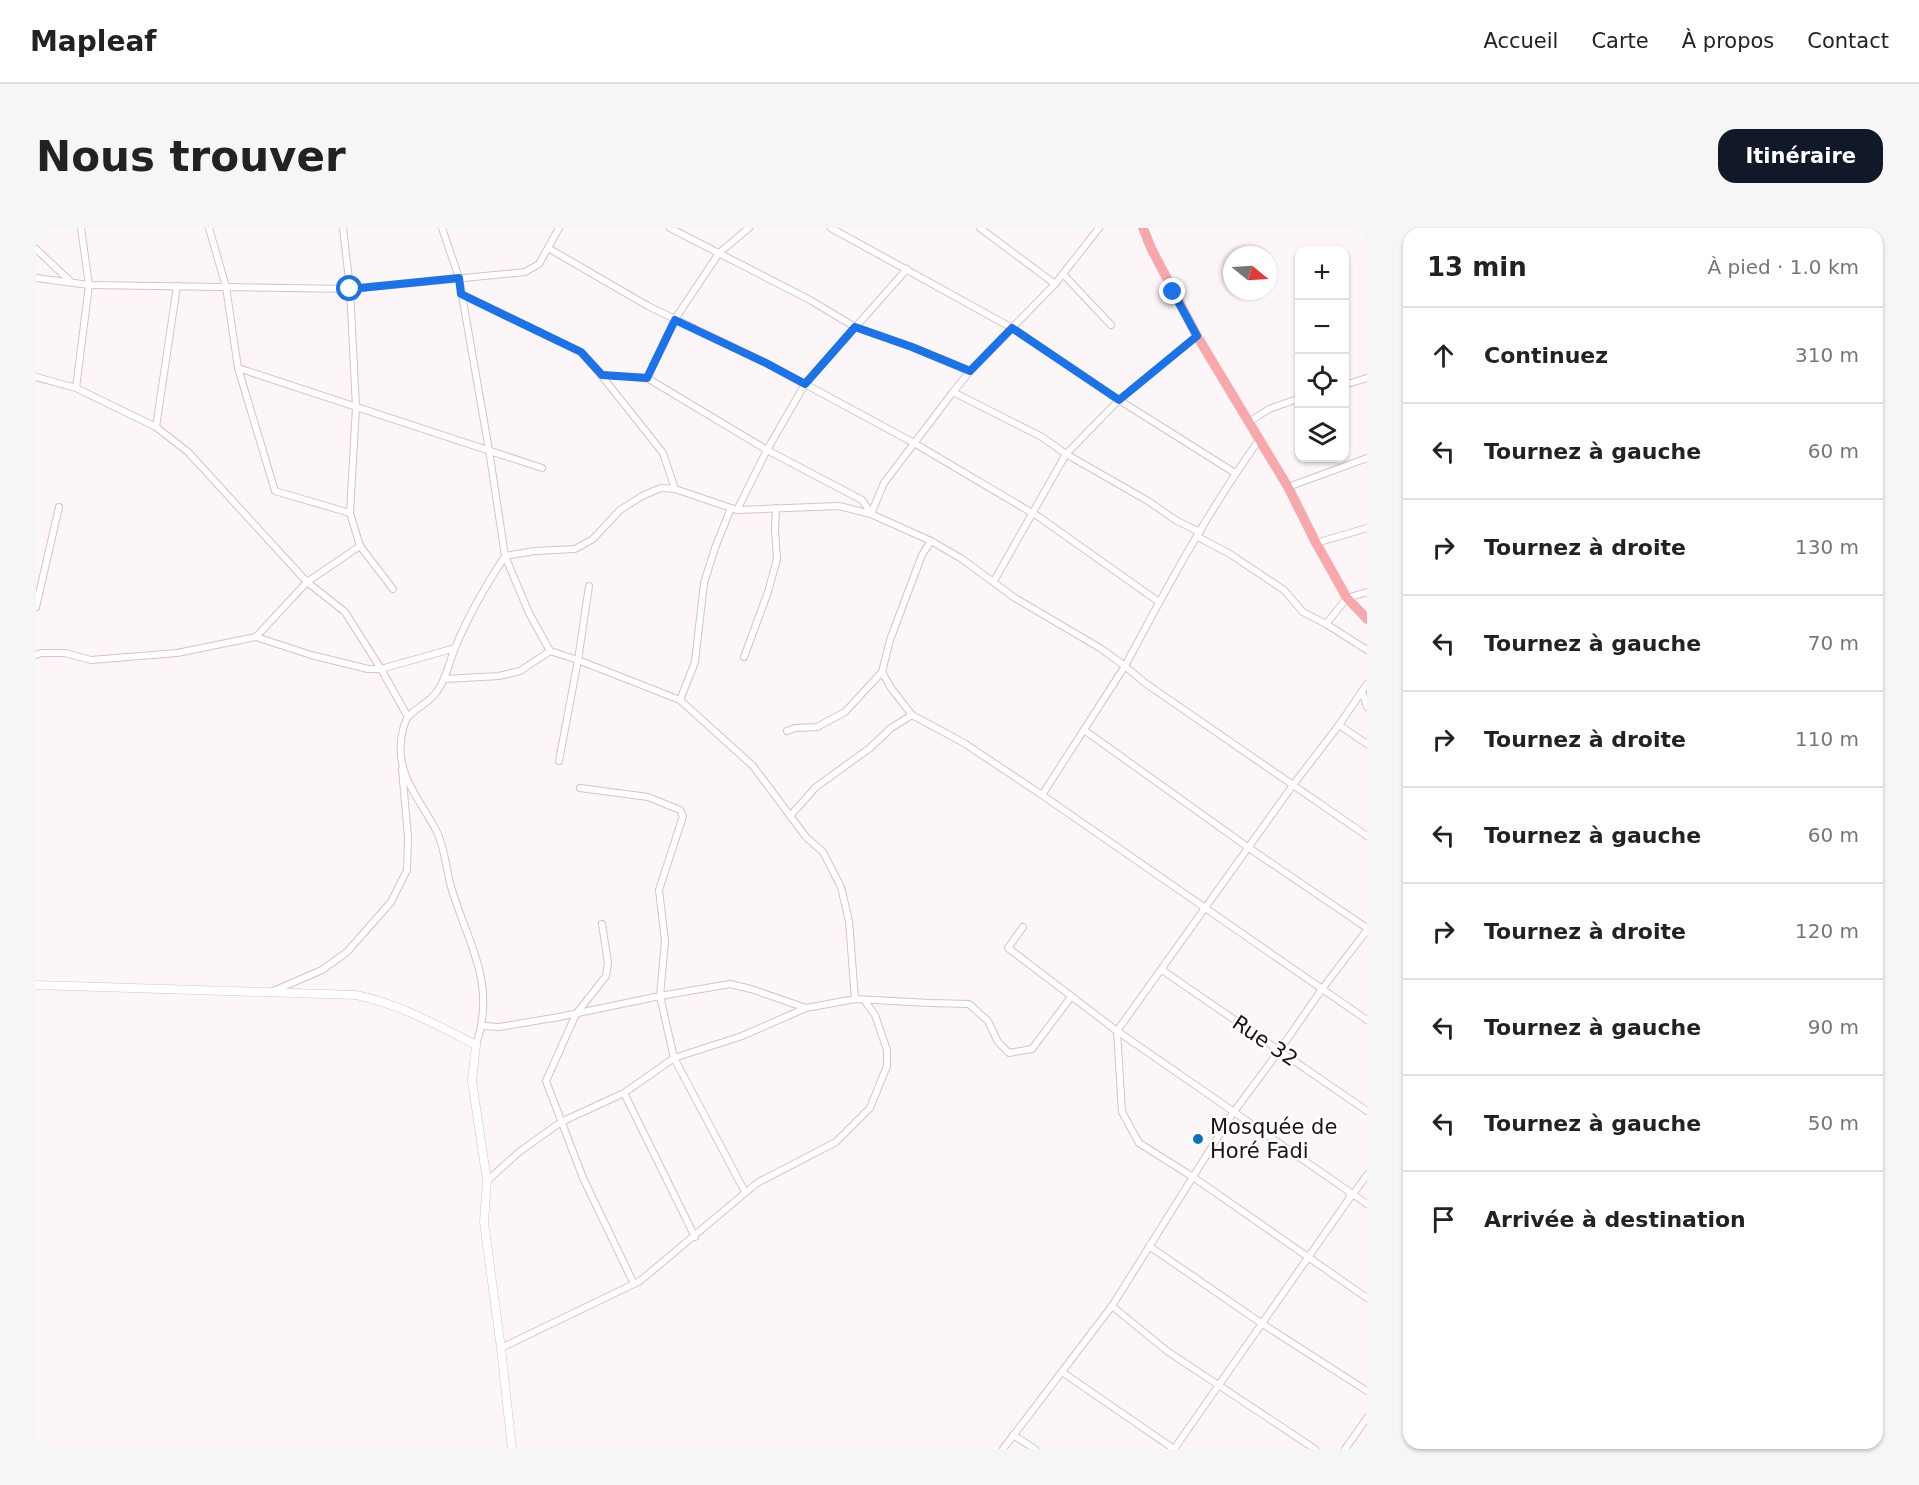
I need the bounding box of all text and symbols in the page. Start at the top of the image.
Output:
text: Mapleaf [30,25,156,58]
text: Accueil [1483,29,1558,53]
text: Carte [1591,29,1649,53]
text: À propos [1682,29,1774,53]
text: Contact [1807,29,1889,53]
button: Itinéraire [1718,129,1883,183]
text: Nous trouver [36,132,346,181]
north arrow [1223,246,1277,300]
map controls [1295,246,1349,462]
button: + [1295,246,1349,300]
text: 13 min [1427,252,1527,282]
text: À pied · 1.0 km [1707,255,1859,279]
route start [336,275,362,301]
route end [1159,278,1185,304]
button: − [1295,300,1349,354]
icon: ahead [1427,339,1460,372]
text: Continuez [1484,343,1608,368]
text: 310 m [1795,343,1859,367]
button: locate [1295,354,1349,408]
button: layers [1295,408,1349,462]
icon: left [1427,435,1460,468]
text: Tournez à gauche [1484,439,1701,464]
text: 60 m [1808,439,1859,463]
icon: right [1427,531,1460,564]
text: Tournez à droite [1484,535,1686,560]
text: 130 m [1795,535,1859,559]
icon: left [1427,627,1460,660]
text: Tournez à gauche [1484,631,1701,656]
text: 70 m [1808,631,1859,655]
icon: right [1427,723,1460,756]
text: Tournez à droite [1484,727,1686,752]
text: 110 m [1795,727,1859,751]
icon: left [1427,819,1460,852]
text: Tournez à gauche [1484,823,1701,848]
text: 60 m [1808,823,1859,847]
icon: right [1427,915,1460,948]
text: Tournez à droite [1484,919,1686,944]
text: 120 m [1795,919,1859,943]
street label: Rue 32 [1228,1011,1302,1071]
icon: left [1427,1011,1460,1044]
text: Tournez à gauche [1484,1015,1701,1040]
text: 90 m [1808,1015,1859,1039]
icon: left [1427,1107,1460,1140]
text: Tournez à gauche [1484,1111,1701,1136]
text: 50 m [1808,1111,1859,1135]
place label: Mosquée de Horé Fadi [1210,1115,1337,1163]
marker: Mosquée de Horé Fadi [1191,1132,1205,1146]
icon: arrive [1427,1203,1460,1236]
text: Arrivée à destination [1484,1207,1746,1232]

